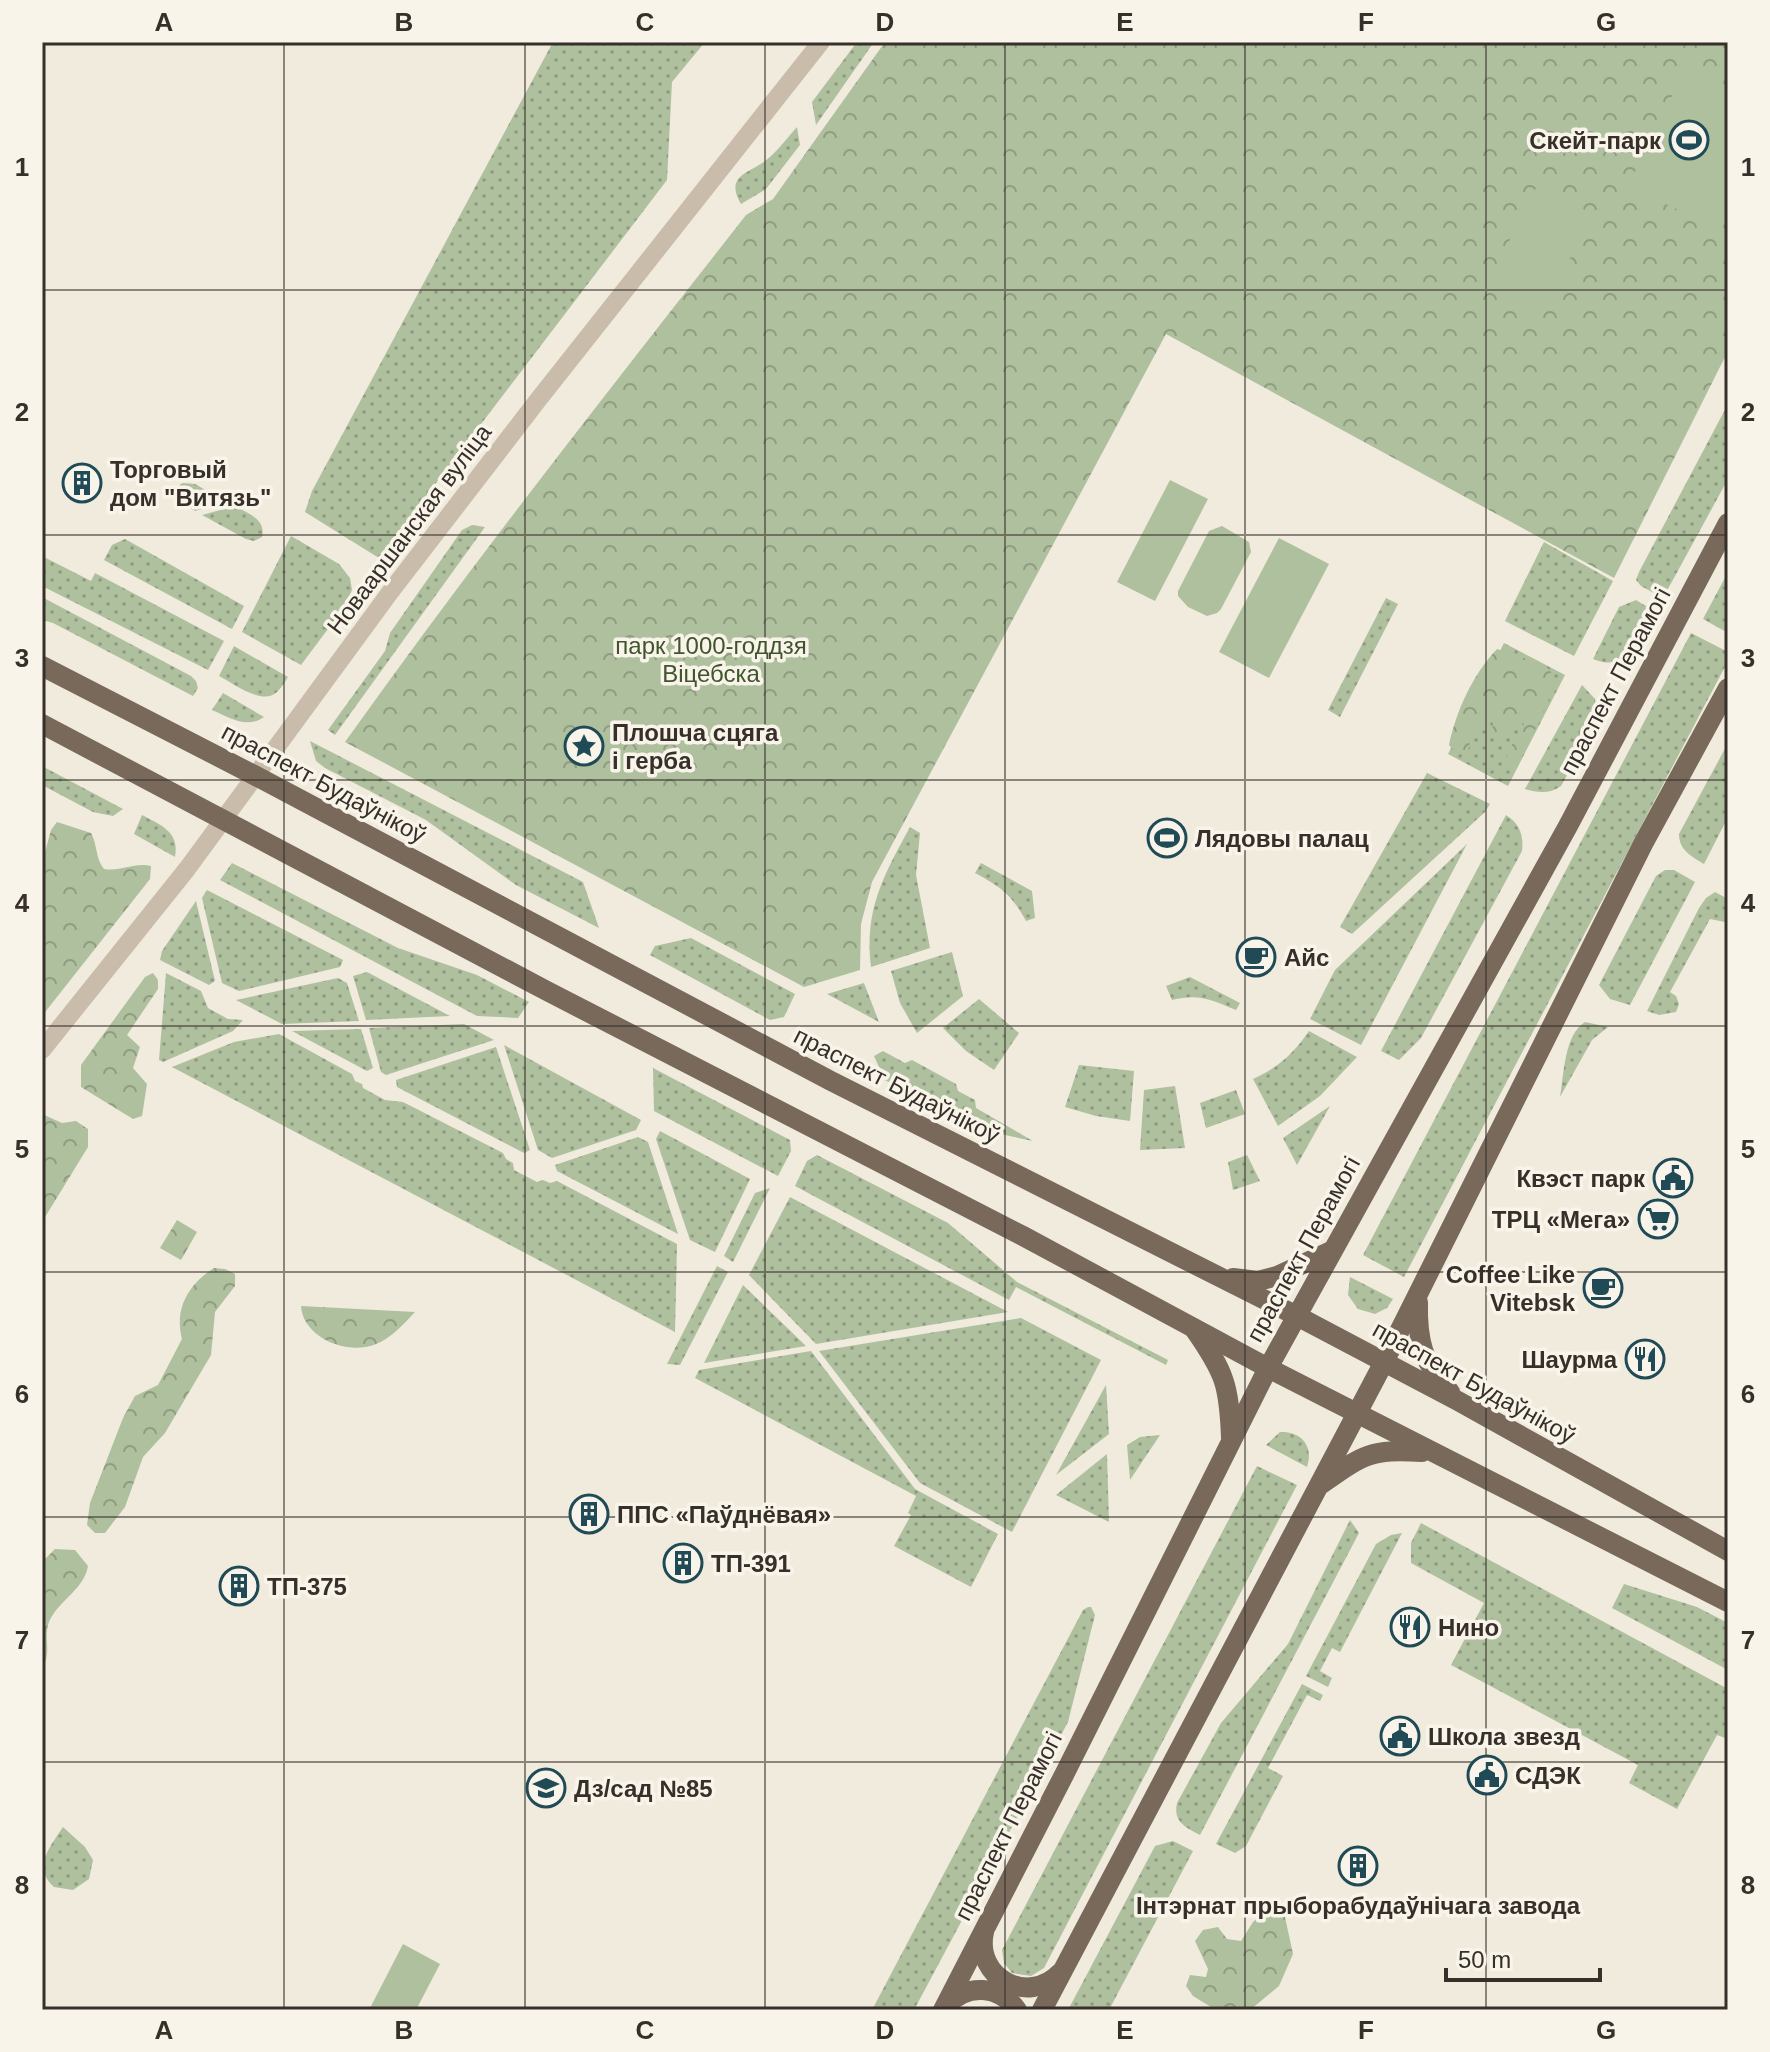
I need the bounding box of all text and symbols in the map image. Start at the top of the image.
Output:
text: A [155,7,174,37]
text: B [395,7,413,37]
text: C [636,7,655,37]
text: D [876,7,894,37]
text: E [1116,7,1134,37]
text: F [1358,7,1374,37]
text: G [1596,7,1616,37]
sports icon: Скейт-парк [1668,119,1710,161]
place label: Скейт-парк [1529,127,1662,154]
text: 1 [15,152,29,182]
text: 1 [1741,152,1755,182]
text: 2 [15,397,29,427]
text: 2 [1741,397,1755,427]
street label: Новааршанская вуліца [321,418,497,639]
place label: Торговый дом "Витязь" [110,456,271,511]
building icon: Торговый дом "Витязь" [61,462,103,504]
street label: праспект Перамогі [1554,583,1676,779]
park label: парк 1000-годдзя Віцебска [615,632,807,687]
text: 3 [15,643,29,673]
text: 3 [1741,643,1755,673]
street label: праспект Будаўнікоў [217,718,431,848]
place label: Плошча сцяга і герба [612,719,779,774]
place icon: Плошча сцяга і герба [563,725,605,767]
sports icon: Лядовы палац [1146,817,1188,859]
place label: Лядовы палац [1195,825,1369,852]
text: 4 [15,888,30,918]
text: 4 [1741,888,1756,918]
cafe icon: Айс [1235,936,1277,978]
place label: Айс [1284,944,1329,971]
street label: праспект Будаўнікоў [790,1021,1004,1149]
text: 5 [15,1134,29,1164]
text: 5 [1741,1134,1755,1164]
street label: праспект Перамогі [1241,1152,1365,1346]
public building icon: Квэст парк [1652,1157,1694,1199]
place label: Квэст парк [1516,1165,1646,1192]
supermarket icon: ТРЦ «Мега» [1637,1198,1679,1240]
place label: ТРЦ «Мега» [1492,1206,1630,1233]
place label: Coffee Like Vitebsk [1446,1261,1576,1316]
cafe icon: Coffee Like Vitebsk [1582,1267,1624,1309]
street label: праспект Будаўнікоў [1368,1315,1580,1449]
restaurant icon: Шаурма [1624,1338,1666,1380]
place label: Шаурма [1521,1346,1618,1373]
text: 6 [15,1379,29,1409]
text: 6 [1741,1379,1755,1409]
building icon: ППС «Паўднёвая» [568,1493,610,1535]
place label: ППС «Паўднёвая» [617,1501,831,1528]
building icon: ТП-391 [662,1542,704,1584]
place label: ТП-391 [711,1550,791,1577]
building icon: ТП-375 [218,1565,260,1607]
place label: ТП-375 [267,1573,347,1600]
restaurant icon: Нино [1389,1606,1431,1648]
place label: Нино [1438,1614,1499,1641]
text: 7 [15,1625,29,1655]
text: 7 [1741,1625,1755,1655]
public building icon: Школа звезд [1379,1715,1421,1757]
place label: Школа звезд [1428,1723,1580,1750]
street label: праспект Перамогі [949,1727,1067,1925]
public building icon: СДЭК [1466,1754,1508,1796]
place label: СДЭК [1515,1762,1581,1789]
school or university icon: Дз/сад №85 [525,1767,567,1809]
place label: Дз/сад №85 [574,1775,713,1802]
building icon: Інтэрнат прыборабудаўнічага завода [1337,1845,1379,1887]
text: 8 [15,1870,29,1900]
text: 8 [1741,1870,1755,1900]
place label: Інтэрнат прыборабудаўнічага завода [1136,1892,1581,1919]
scale bar [1446,1932,1600,1982]
text: 50 m [1458,1946,1511,1973]
text: A [155,2015,174,2045]
text: B [395,2015,413,2045]
text: C [636,2015,655,2045]
text: D [876,2015,894,2045]
text: E [1116,2015,1134,2045]
text: F [1358,2015,1374,2045]
text: G [1596,2015,1616,2045]

